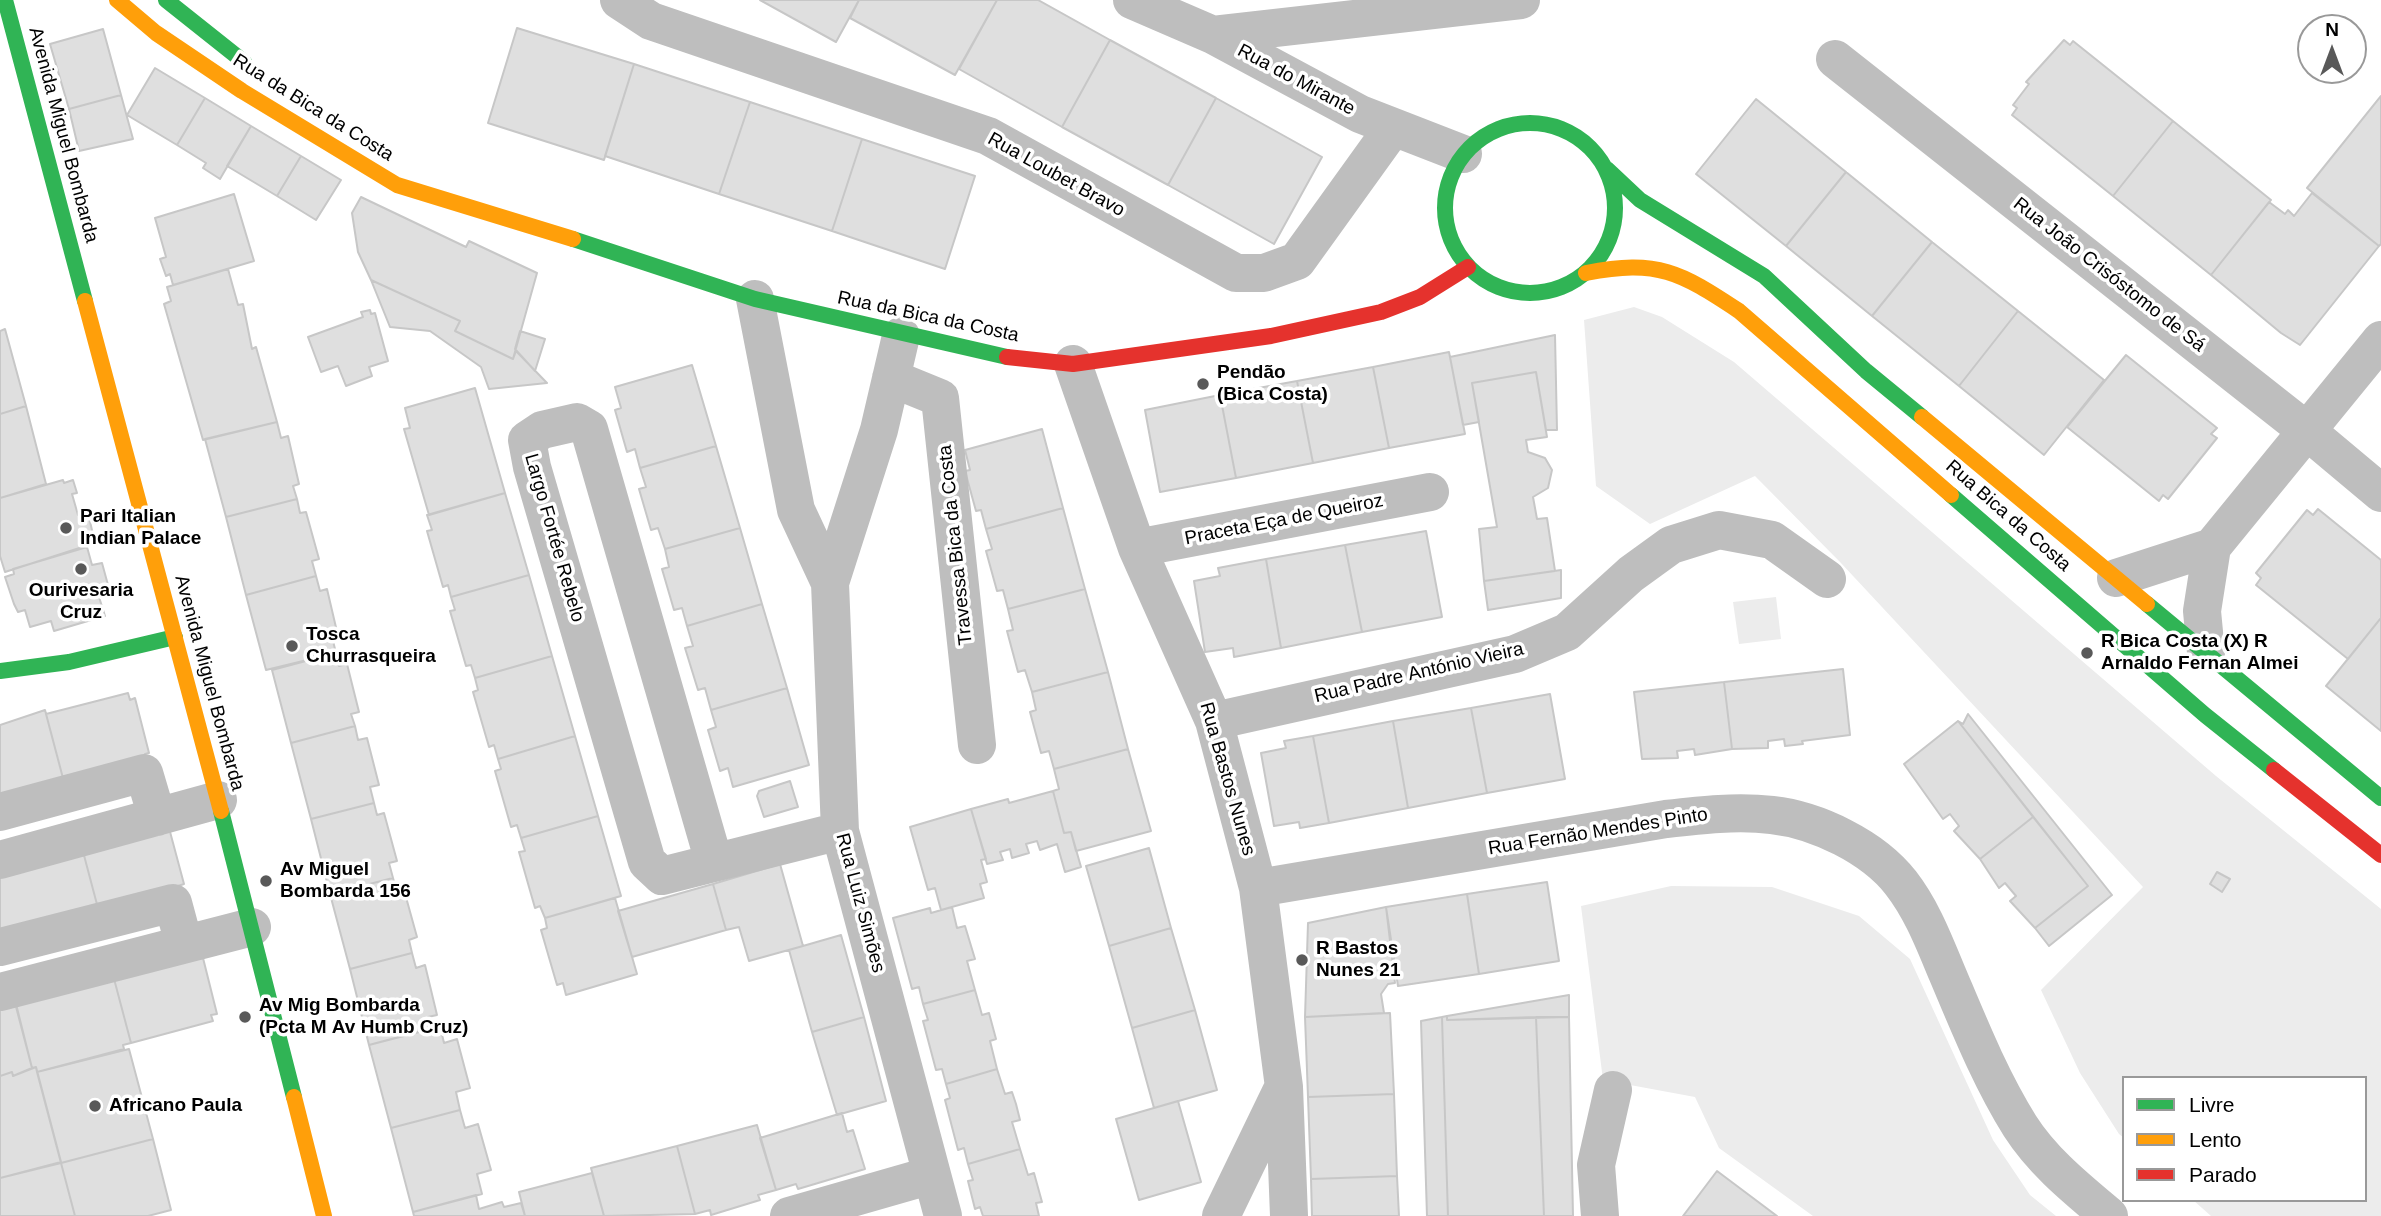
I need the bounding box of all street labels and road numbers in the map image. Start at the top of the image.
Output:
street label: Avenida Miguel Bombarda [23,25,103,245]
street label: Rua do Mirante [1233,39,1359,121]
street label: Rua da Bica da Costa [229,49,397,167]
street label: Rua Loubet Bravo [983,128,1129,222]
street label: Rua João Crisóstomo de Sá [2008,193,2210,357]
street label: Rua da Bica da Costa [835,287,1021,347]
street label: Travessa Bica da Costa [934,444,978,646]
street label: Largo Fortée Rebelo [519,451,589,625]
street label: Rua Bica da Costa [1941,455,2075,577]
street label: Praceta Eça de Queiroz [1183,490,1385,550]
street label: Avenida Miguel Bombarda [169,573,249,793]
street label: Rua Padre António Vieira [1312,638,1526,708]
street label: Rua Bastos Nunes [1194,700,1260,858]
street label: Rua Fernão Mendes Pinto [1487,803,1709,861]
street label: Rua Luiz Simões [830,831,890,975]

